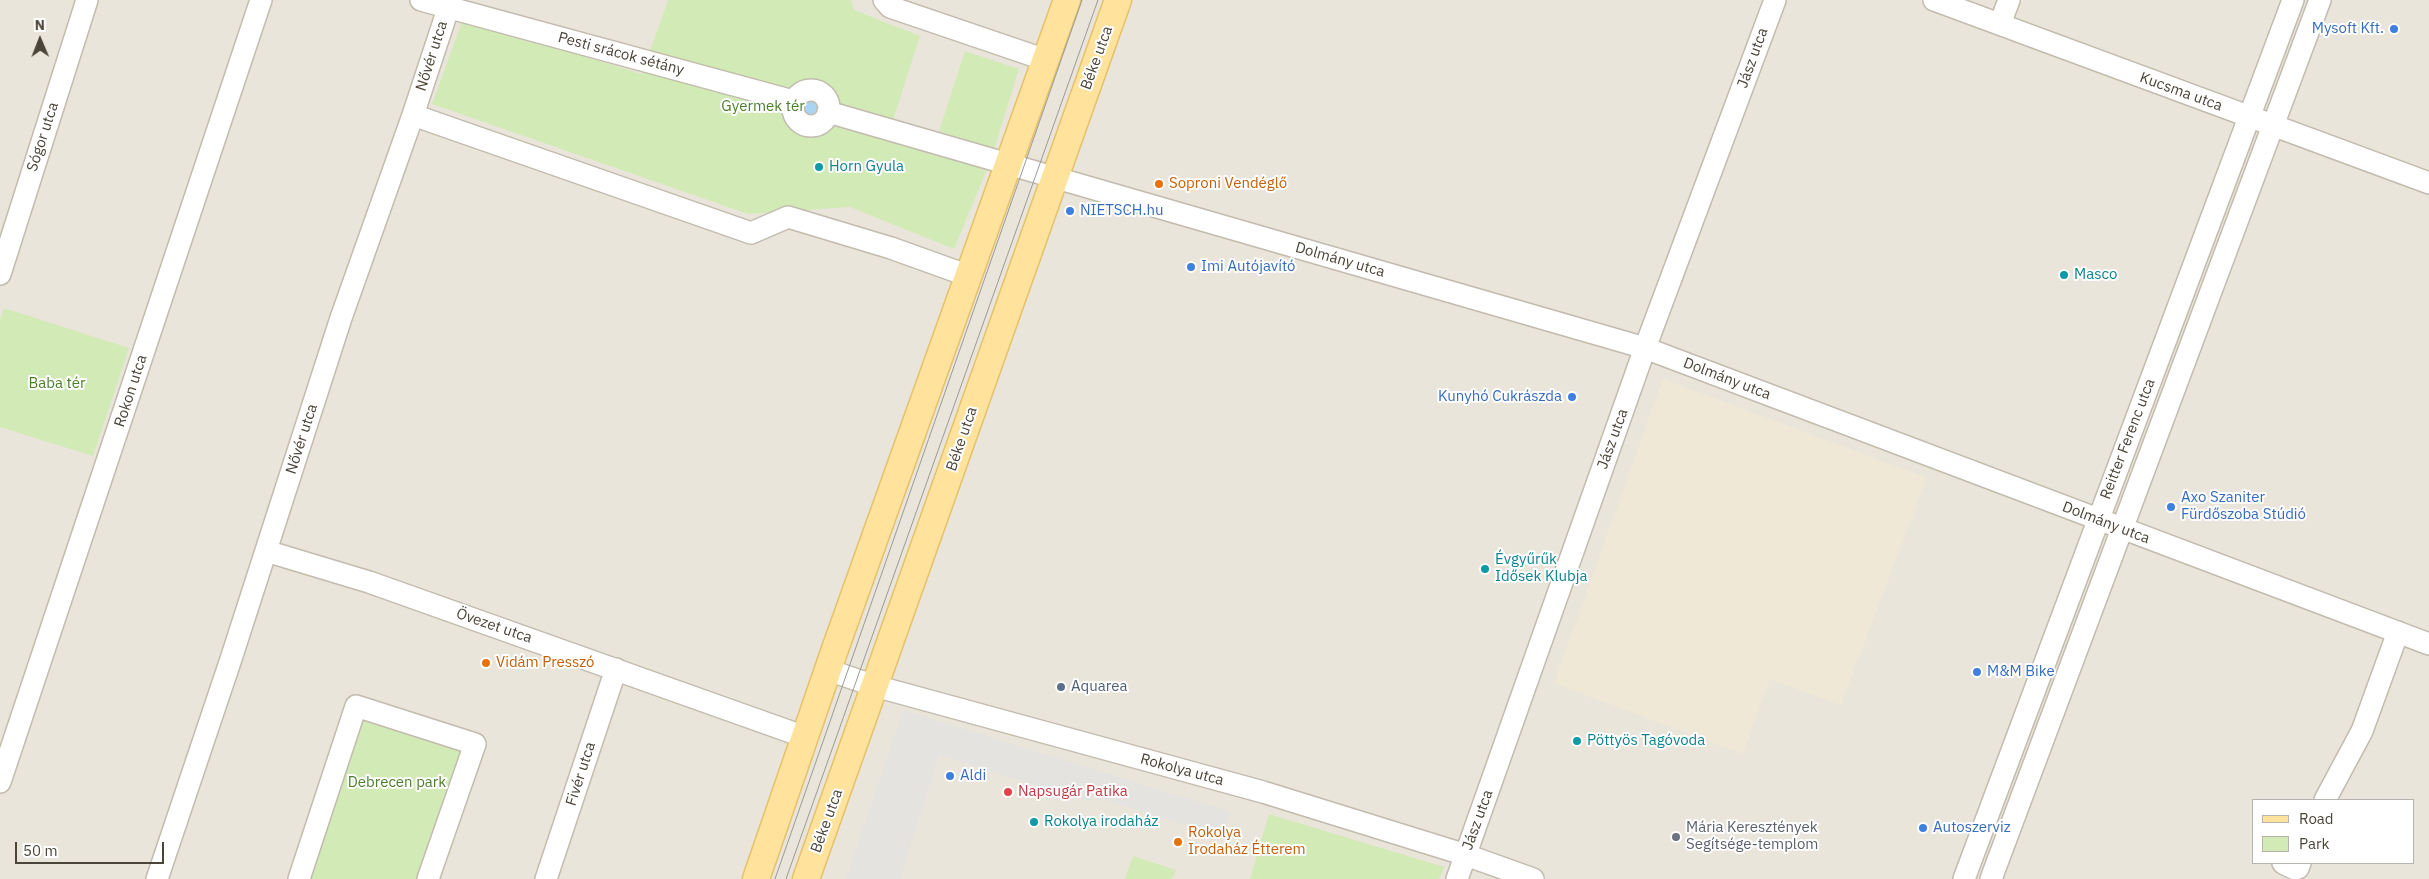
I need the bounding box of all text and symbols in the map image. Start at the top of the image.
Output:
north arrow [15,15,65,65]
text: N [35,16,45,34]
street label: Nővér utca [412,19,452,93]
place label: Mysoft Kft. [2312,20,2384,38]
marker: Mysoft Kft. [2388,23,2400,35]
street label: Béke utca [1077,24,1117,92]
street label: Jász utca [1734,26,1772,90]
street label: Pesti srácok sétány [556,29,686,79]
street label: Kucsma utca [2137,69,2225,115]
park label: Gyermek tér [721,98,805,116]
street label: Sógor utca [23,100,63,174]
place label: Horn Gyula [829,158,904,176]
marker: Horn Gyula [813,161,825,173]
place label: Soproni Vendéglő [1169,175,1287,193]
marker: Soproni Vendéglő [1153,178,1165,190]
place label: NIETSCH.hu [1080,202,1164,220]
marker: NIETSCH.hu [1064,205,1076,217]
street label: Dolmány utca [1293,239,1387,281]
place label: Imi Autójavító [1201,258,1295,276]
marker: Imi Autójavító [1185,261,1197,273]
place label: Masco [2074,266,2117,284]
marker: Masco [2058,269,2070,281]
street label: Rokon utca [111,352,151,430]
street label: Dolmány utca [1681,354,1773,404]
park label: Baba tér [29,375,85,393]
street label: Reitter Ferenc utca [2097,376,2159,502]
place label: Kunyhó Cukrászda [1438,388,1562,406]
marker: Kunyhó Cukrászda [1566,391,1578,403]
street label: Nővér utca [282,402,322,476]
street label: Béke utca [943,405,981,473]
street label: Jász utca [1594,407,1632,471]
place label: Axo Szaniter Fürdőszoba Stúdió [2181,489,2306,524]
street label: Dolmány utca [2060,498,2152,548]
marker: Axo Szaniter Fürdőszoba Stúdió [2165,501,2177,513]
place label: Évgyűrűk Idősek Klubja [1495,551,1588,586]
marker: Évgyűrűk Idősek Klubja [1479,563,1491,575]
street label: Övezet utca [454,605,534,647]
place label: Vidám Presszó [496,654,594,672]
marker: Vidám Presszó [480,657,492,669]
place label: M&M Bike [1987,663,2055,681]
marker: M&M Bike [1971,666,1983,678]
place label: Aquarea [1071,678,1128,696]
marker: Aquarea [1055,681,1067,693]
place label: Pöttyös Tagóvoda [1587,732,1705,750]
marker: Pöttyös Tagóvoda [1571,735,1583,747]
street label: Fivér utca [562,740,600,808]
street label: Rokolya utca [1138,750,1226,790]
place label: Aldi [960,767,986,785]
marker: Aldi [944,770,956,782]
park label: Debrecen park [348,774,446,792]
place label: Napsugár Patika [1018,783,1128,801]
marker: Napsugár Patika [1002,786,1014,798]
street label: Béke utca [807,787,847,855]
street label: Jász utca [1459,788,1497,852]
legend [2252,799,2414,864]
text: Road [2299,809,2334,828]
place label: Rokolya irodaház [1044,813,1158,831]
marker: Rokolya irodaház [1028,816,1040,828]
place label: Mária Keresztények Segítsége-templom [1686,819,1818,854]
place label: Autoszerviz [1933,819,2011,837]
marker: Autoszerviz [1917,822,1929,834]
place label: Rokolya Irodaház Étterem [1188,824,1306,859]
marker: Mária Keresztények Segítsége-templom [1670,831,1682,843]
scale bar [18,832,166,864]
text: Park [2299,834,2329,853]
marker: Rokolya Irodaház Étterem [1172,836,1184,848]
text: 50 m [23,841,58,860]

